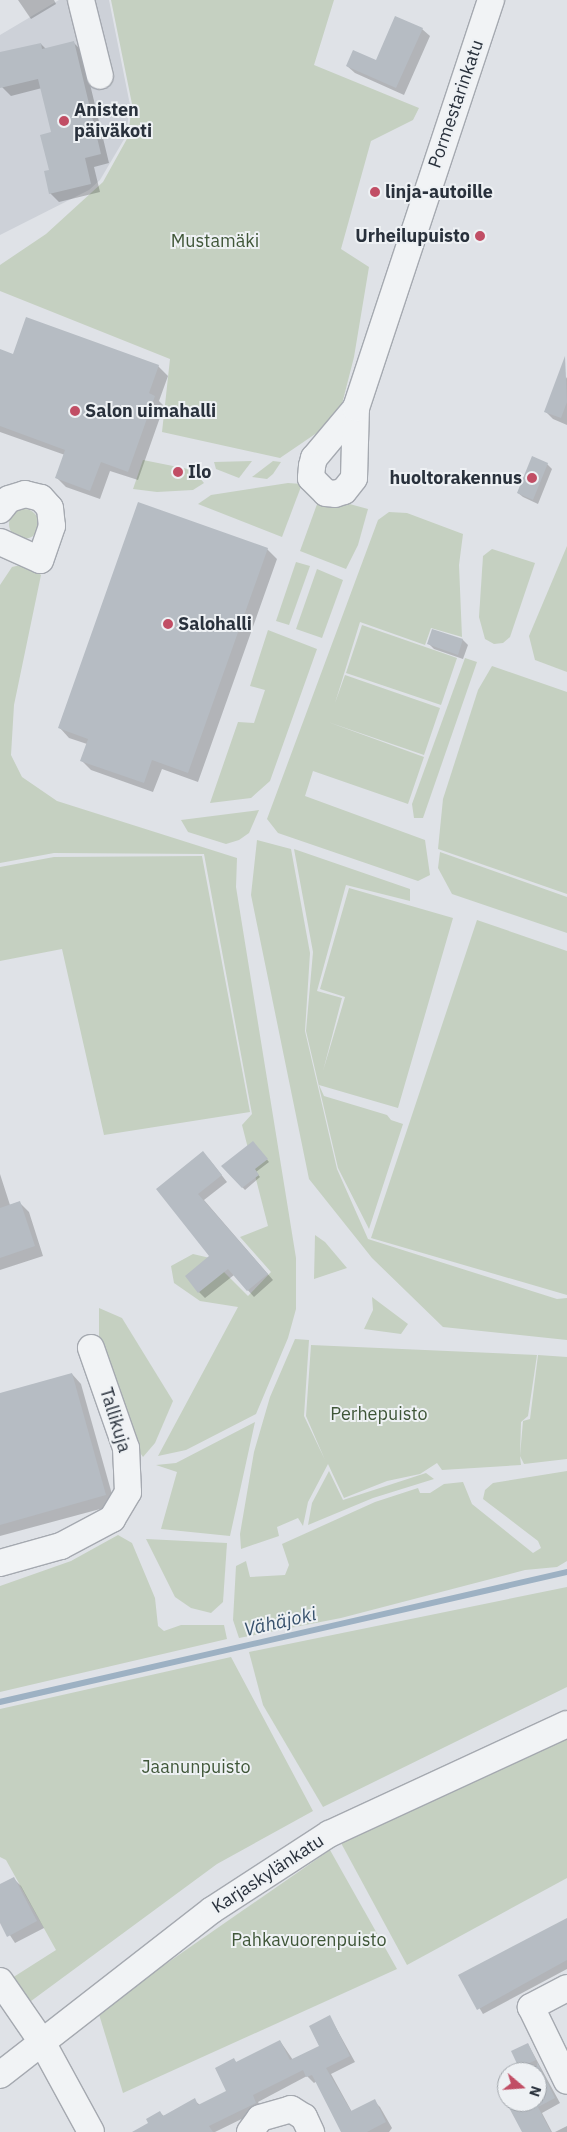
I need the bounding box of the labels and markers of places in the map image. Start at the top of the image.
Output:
place label: Anisten päiväkoti [74,100,152,142]
marker: Anisten päiväkoti [58,115,70,127]
place label: linja-autoille [385,181,493,203]
marker: linja-autoille [369,186,381,198]
place label: Urheilupuisto [355,225,470,247]
marker: Urheilupuisto [474,230,486,242]
place label: Salon uimahalli [85,400,216,422]
marker: Salon uimahalli [69,405,81,417]
place label: Ilo [188,461,211,483]
marker: Ilo [172,466,184,478]
place label: huoltorakennus [390,467,522,489]
marker: huoltorakennus [526,472,538,484]
place label: Salohalli [178,613,252,635]
marker: Salohalli [162,618,174,630]

